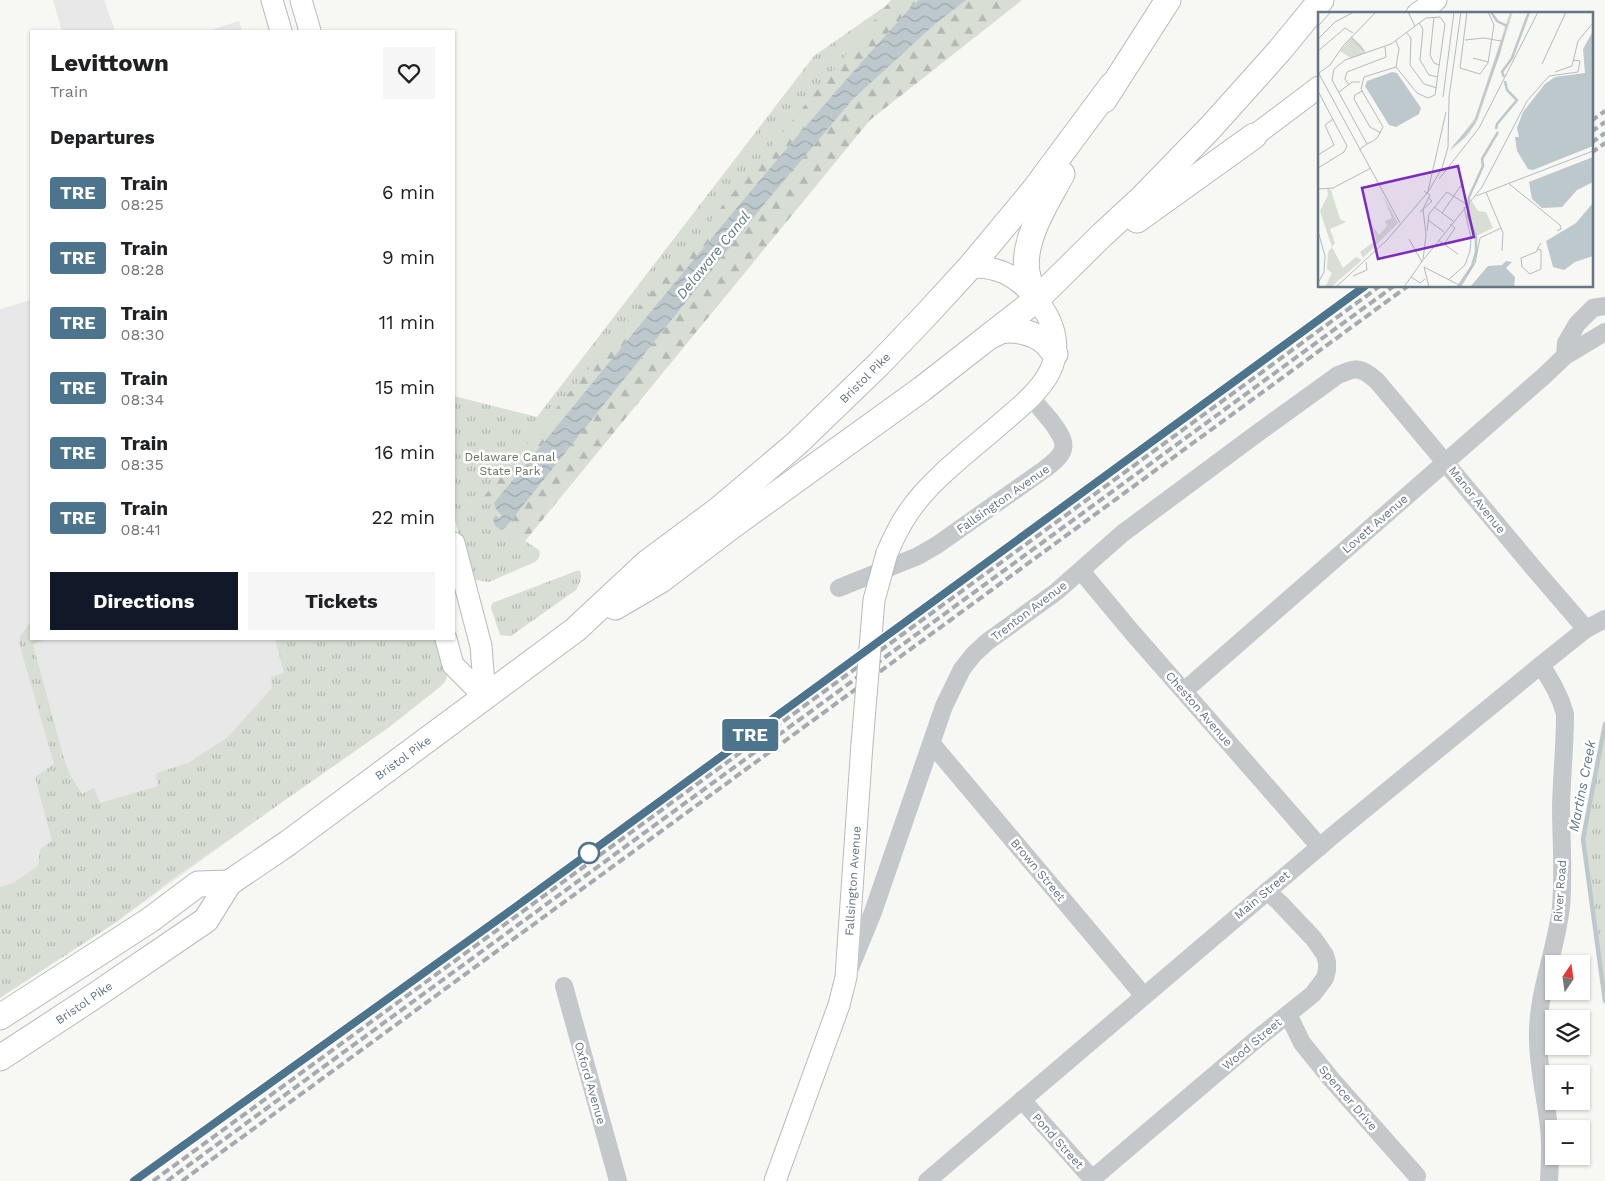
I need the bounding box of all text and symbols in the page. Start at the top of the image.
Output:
inset map [1318,12,1592,288]
button: heart [383,47,435,99]
text: Levittown [50,49,169,77]
text: Train [50,82,88,101]
text: Departures [50,126,155,149]
text: Train [121,172,168,195]
text: 6 min [382,181,435,204]
text: TRE [60,182,96,203]
text: 08:25 [121,195,164,214]
water label: Delaware Canal [673,208,753,302]
text: Train [121,237,168,260]
text: 9 min [382,246,435,269]
text: TRE [60,247,96,268]
text: 08:28 [121,260,164,279]
text: Train [121,302,168,325]
text: 11 min [379,311,435,334]
text: TRE [60,312,96,333]
text: 08:30 [121,325,164,344]
street label: Bristol Pike [837,350,893,406]
text: Train [121,367,168,390]
text: 15 min [375,376,435,399]
text: TRE [60,377,96,398]
text: 08:34 [121,390,164,409]
text: Train [121,432,168,455]
text: 16 min [375,441,435,464]
text: TRE [60,442,96,463]
park label: Delaware Canal State Park [464,450,556,478]
text: 08:35 [121,455,164,474]
street label: Fallsington Avenue [954,462,1052,536]
street label: Manor Avenue [1446,464,1508,536]
street label: Lovett Avenue [1339,492,1411,556]
text: Train [121,497,168,520]
text: 22 min [371,506,435,529]
text: TRE [60,507,96,528]
text: 08:41 [121,520,161,539]
button: Directions [50,572,238,630]
button: Tickets [248,572,435,630]
street label: Trenton Avenue [988,578,1070,644]
street label: Cheston Avenue [1163,669,1235,749]
line badge: TRE [721,719,779,751]
text: TRE [732,724,768,745]
street label: Bristol Pike [372,733,434,783]
water label: Martins Creek [1565,739,1599,833]
street label: Fallsington Avenue [842,826,864,936]
street label: Brown Street [1008,836,1068,904]
unlabelled marker [578,842,600,864]
street label: River Road [1551,859,1569,923]
street label: Main Street [1232,868,1292,922]
north arrow [1545,955,1590,1000]
map controls [1545,955,1590,1165]
street label: Bristol Pike [53,979,115,1027]
button: layers [1545,1010,1590,1055]
street label: Wood Street [1219,1015,1285,1073]
street label: Oxford Avenue [572,1040,608,1126]
street label: Spencer Drive [1316,1063,1380,1133]
button: + [1545,1065,1590,1110]
street label: Pond Street [1030,1110,1086,1172]
button: − [1545,1120,1590,1165]

